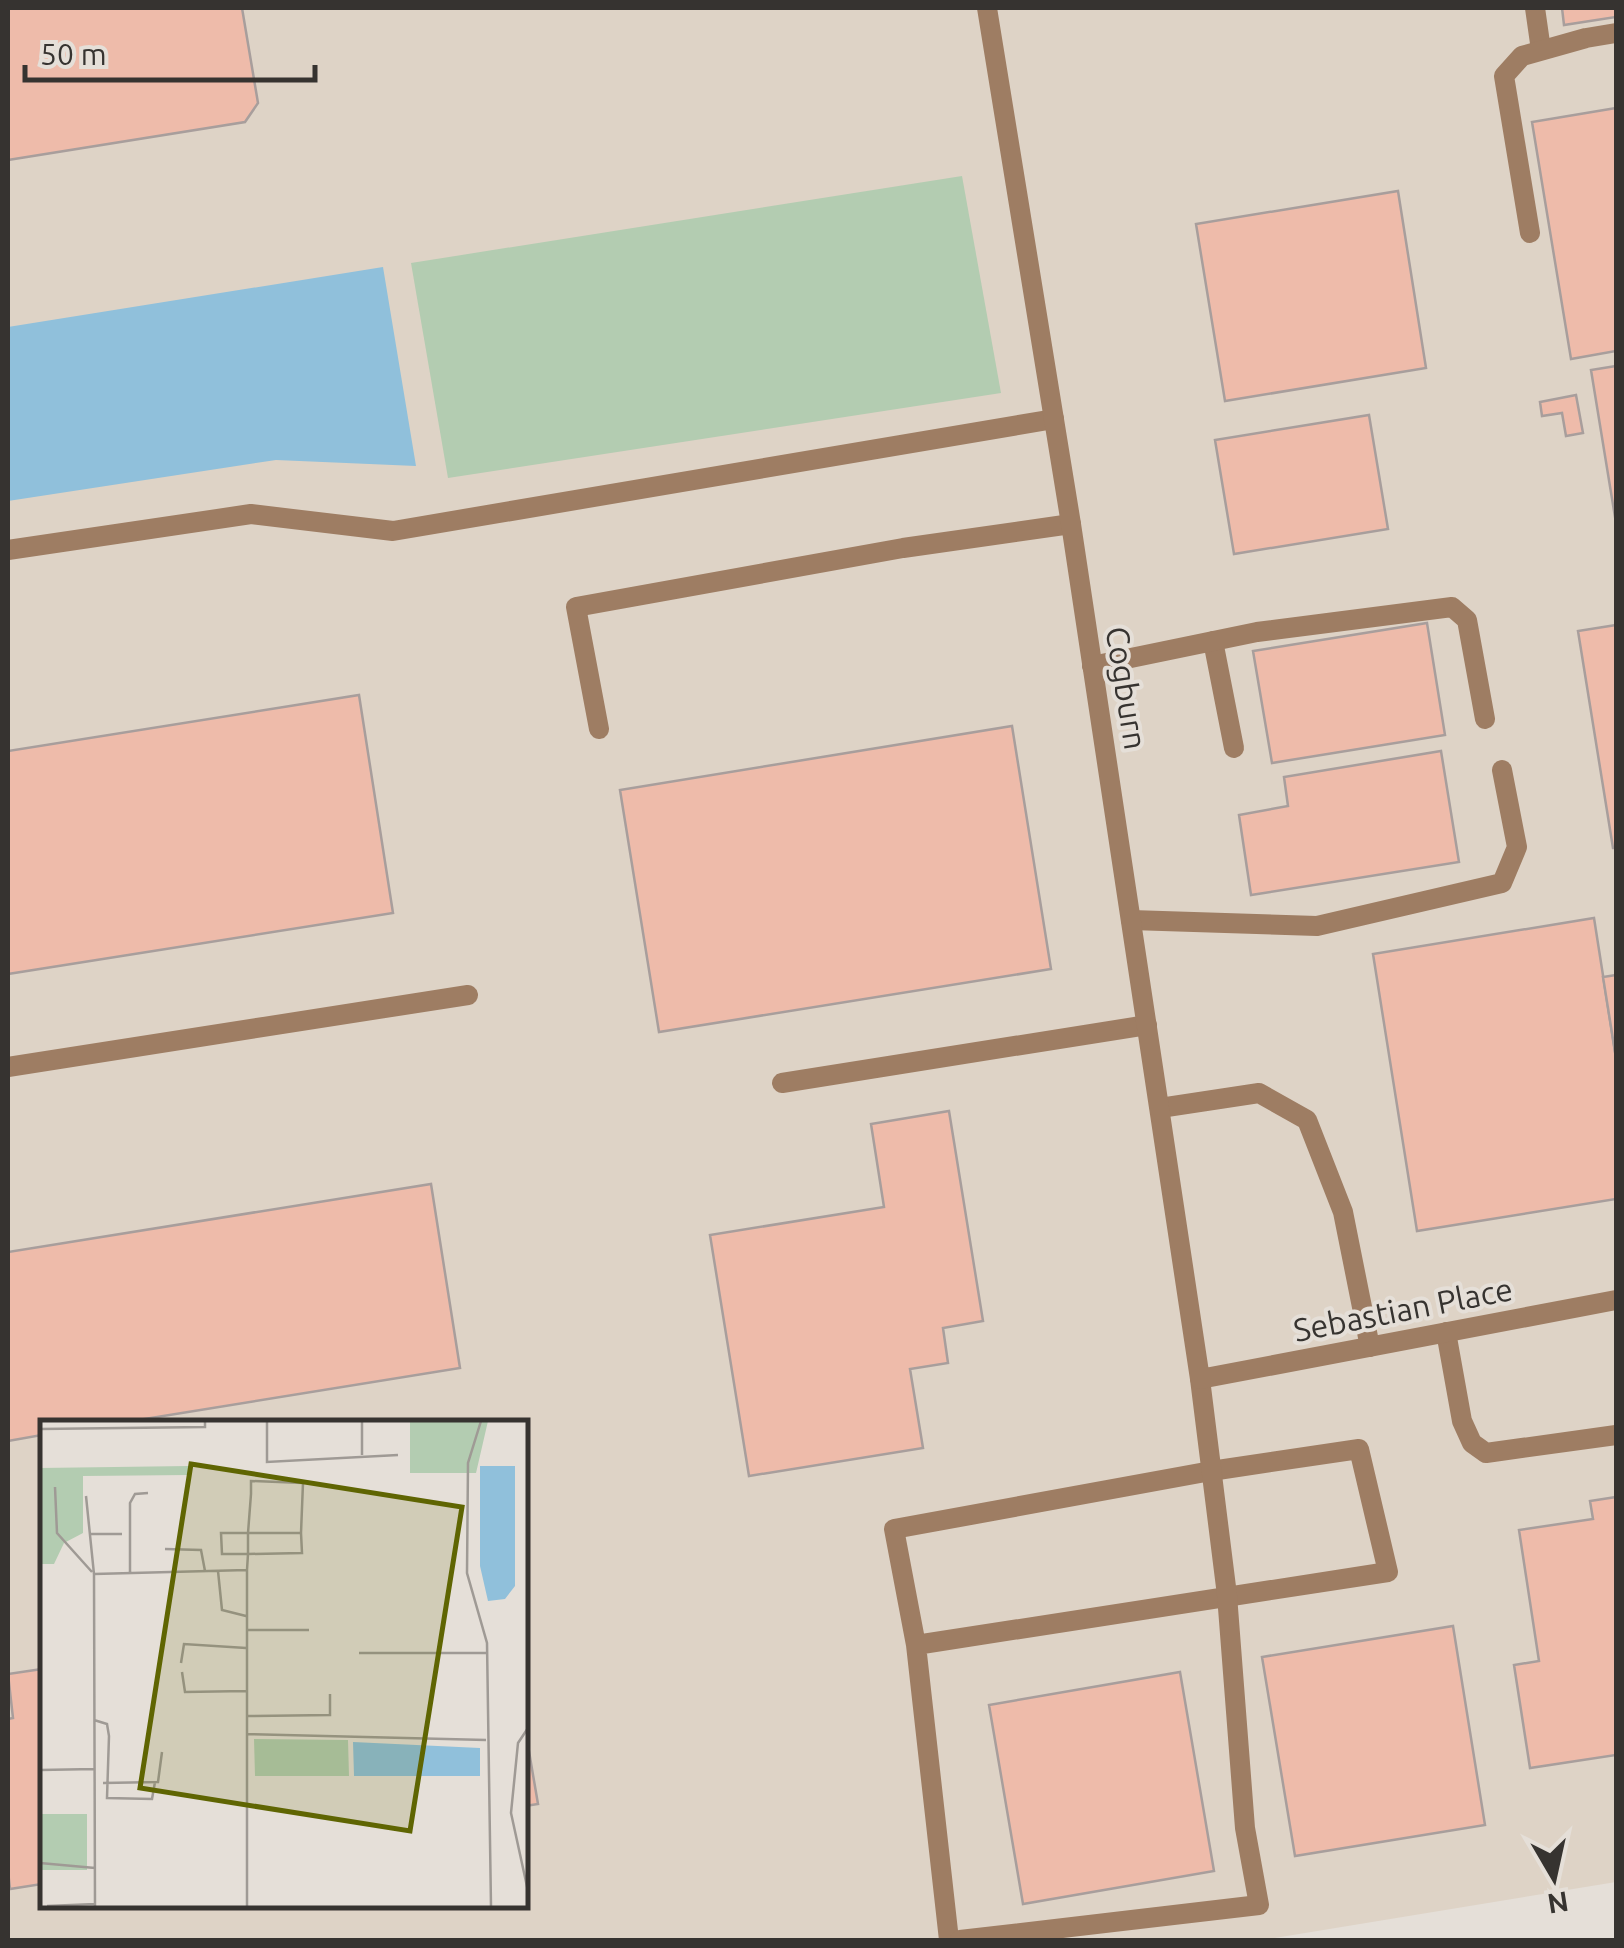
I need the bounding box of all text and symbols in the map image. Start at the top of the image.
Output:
scale bar [25,20,315,82]
text: 50 m [40,37,107,71]
street label: Cogburn [1100,624,1154,752]
street label: Sebastian Place [1290,1270,1515,1348]
inset map [40,1420,528,1908]
north arrow [1504,1828,1604,1928]
text: N [1545,1886,1571,1920]

